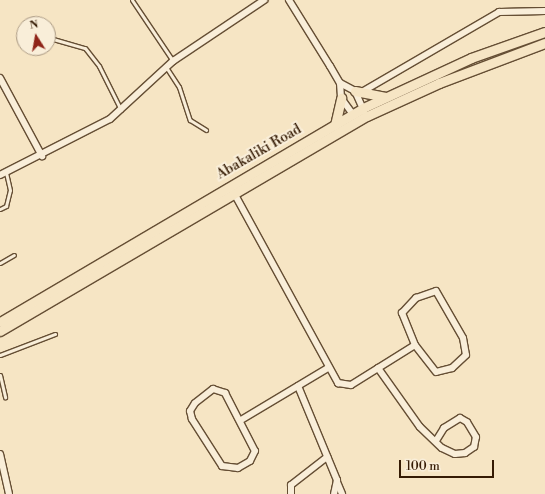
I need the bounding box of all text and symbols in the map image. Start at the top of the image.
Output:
north arrow [16,16,56,56]
text: N [28,18,40,33]
street label: Abakaliki Road [214,121,304,183]
scale bar [401,452,496,478]
text: 100 m [406,459,440,474]

